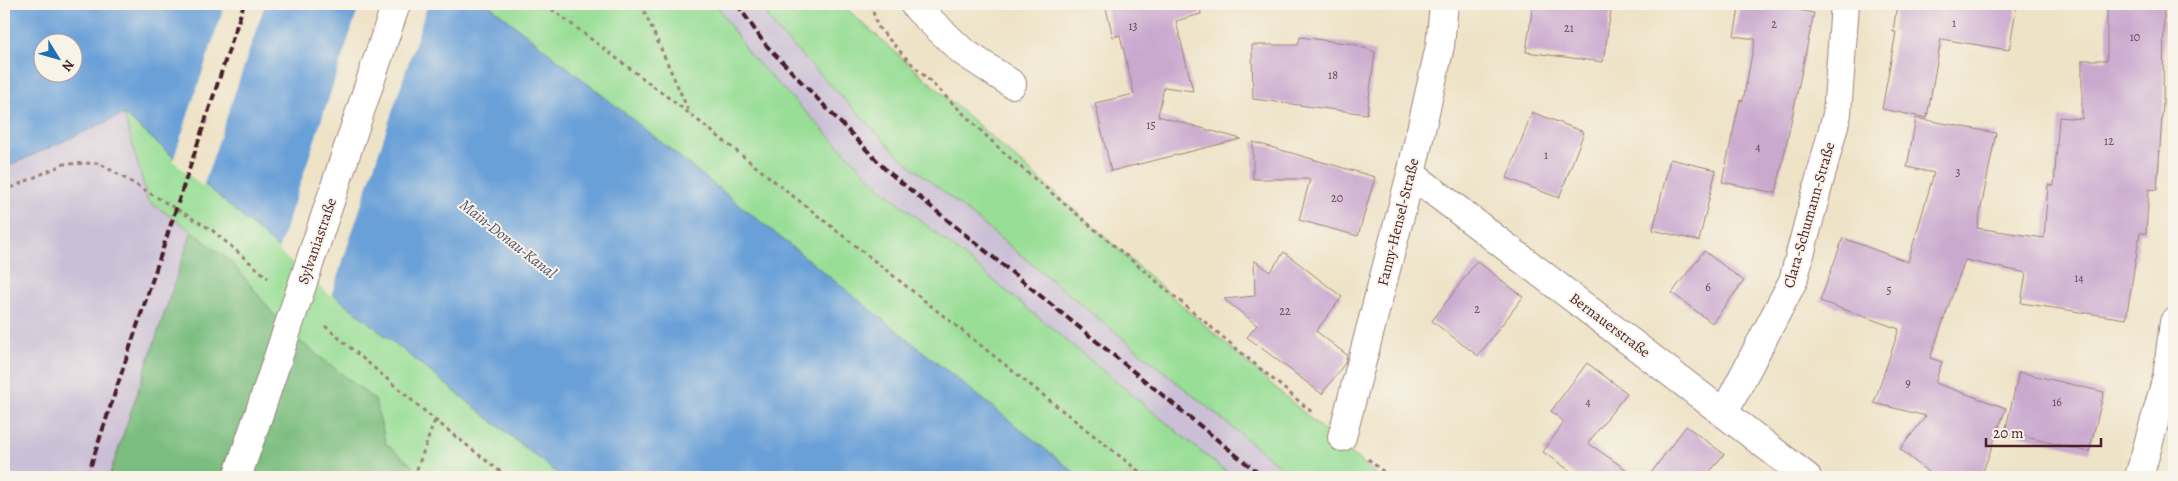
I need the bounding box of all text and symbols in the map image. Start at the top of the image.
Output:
house number: 1 [1952,15,1956,31]
house number: 2 [1771,16,1777,32]
house number: 13 [1128,18,1138,34]
house number: 21 [1564,20,1574,36]
house number: 10 [2130,29,2140,45]
north arrow [32,32,82,82]
text: N [57,56,79,75]
house number: 18 [1328,67,1338,83]
house number: 15 [1146,117,1156,133]
house number: 12 [2104,133,2114,149]
house number: 4 [1755,139,1761,155]
street label: Clara-Schumann-Straße [1779,139,1840,290]
house number: 1 [1544,147,1548,163]
street label: Fanny-Hensel-Straße [1372,156,1424,288]
house number: 3 [1956,164,1961,180]
house number: 20 [1331,190,1343,206]
water label: Main-Donau-Kanal [455,194,561,284]
street label: Sylvaniastraße [293,195,341,287]
house number: 14 [2074,270,2084,286]
house number: 6 [1705,279,1711,295]
house number: 5 [1886,282,1892,298]
street label: Bernauerstraße [1566,288,1655,362]
house number: 2 [1474,301,1480,317]
house number: 22 [1279,303,1291,319]
house number: 9 [1905,375,1911,391]
house number: 4 [1585,394,1591,410]
house number: 16 [2052,394,2062,410]
scale bar [1986,416,2100,448]
text: 20 m [1993,423,2024,443]

